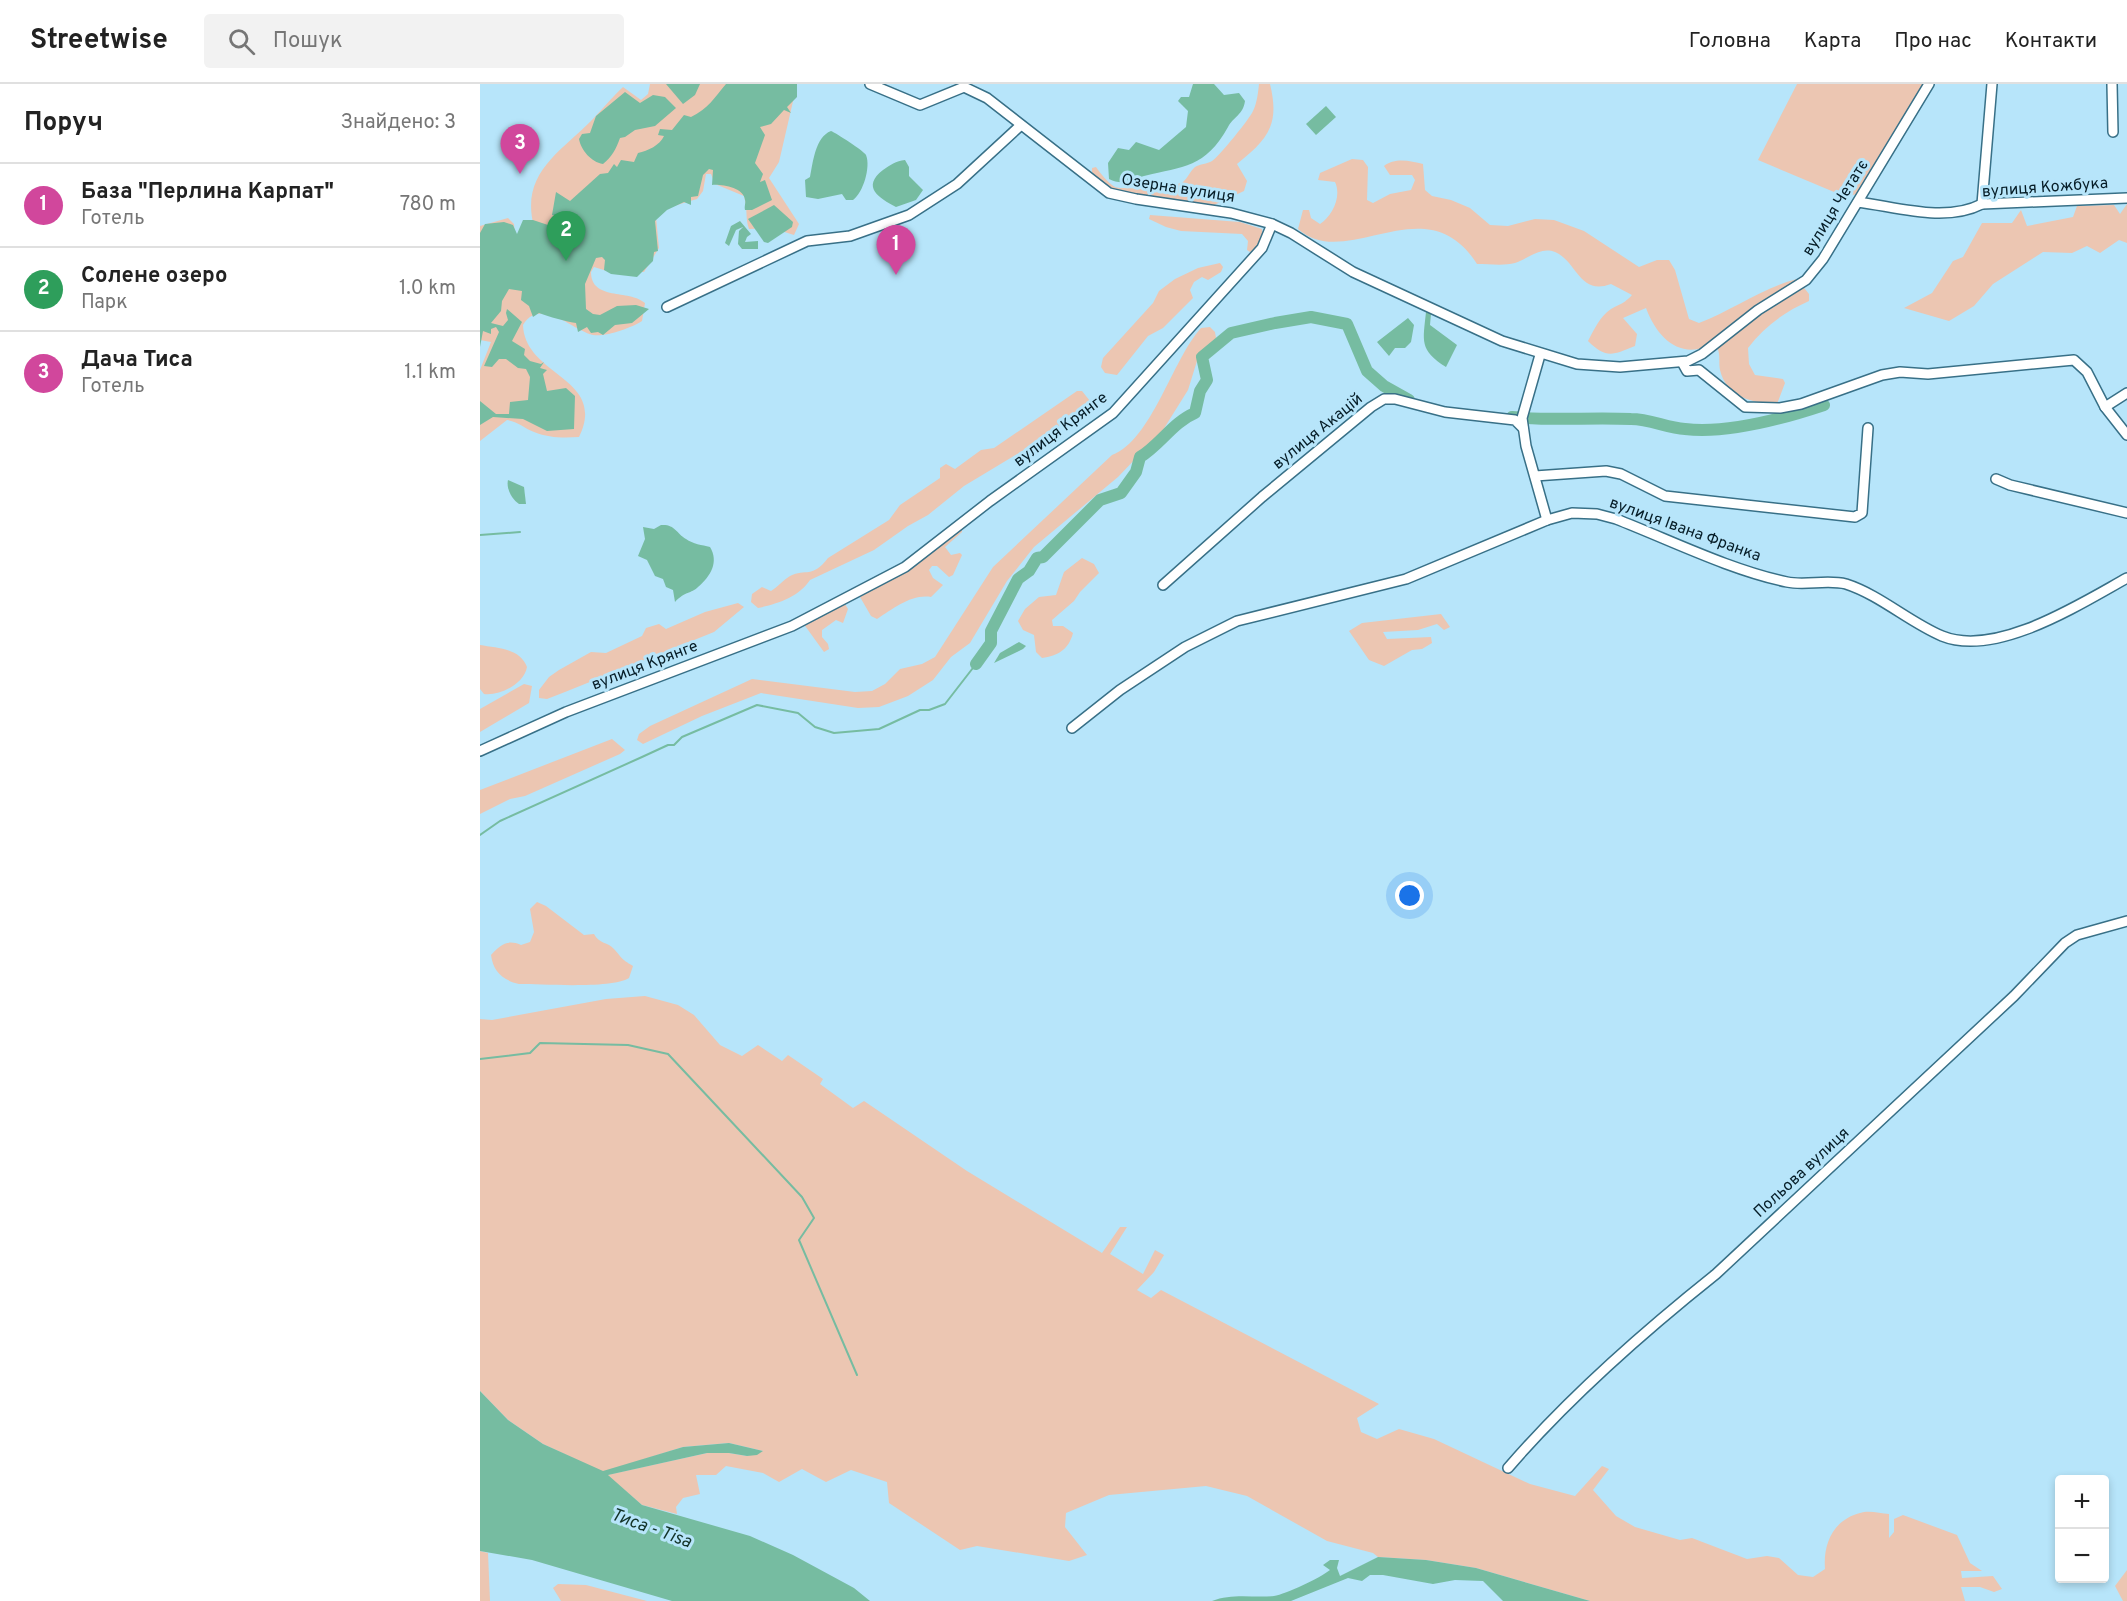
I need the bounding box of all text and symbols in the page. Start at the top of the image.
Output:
search box [204,14,624,68]
text: Streetwise [30,23,168,59]
icon: search [225,25,258,58]
text: Пошук [273,28,343,55]
text: Головна [1689,28,1771,55]
text: Карта [1804,28,1861,55]
text: Про нас [1894,28,1972,55]
text: Контакти [2005,28,2097,55]
text: Поруч [24,107,103,140]
text: Знайдено: 3 [340,110,456,136]
pin: 3 [500,124,540,174]
street label: вулиця Четатє [1798,156,1874,260]
street label: Озерна вулиця [1120,170,1236,208]
street label: вулиця Кожбука [1981,174,2109,202]
text: База "Перлина Карпат" [81,179,334,206]
text: 1 [40,192,48,218]
text: 780 m [400,192,456,218]
text: Готель [81,206,145,232]
pin: 2 [546,212,586,261]
pin: 1 [876,226,916,275]
text: Солене озеро [81,263,227,290]
text: 2 [37,276,50,302]
text: 1.0 km [399,276,456,302]
text: Парк [81,290,128,316]
text: Дача Тиса [81,347,193,374]
text: 3 [38,360,50,386]
text: 1.1 km [404,360,456,386]
text: Готель [81,374,145,400]
street label: вулиця Крянге [1010,388,1112,472]
street label: вулиця Акацій [1269,390,1367,474]
street label: вулиця Івана Франка [1606,493,1764,567]
street label: вулиця Крянге [589,637,701,695]
your location [1395,881,1424,910]
street label: Польова вулиця [1750,1124,1854,1222]
map controls [2055,1475,2109,1583]
button: + [2055,1475,2109,1529]
water label: Тиса - Tisa [608,1504,695,1554]
button: − [2055,1529,2109,1583]

